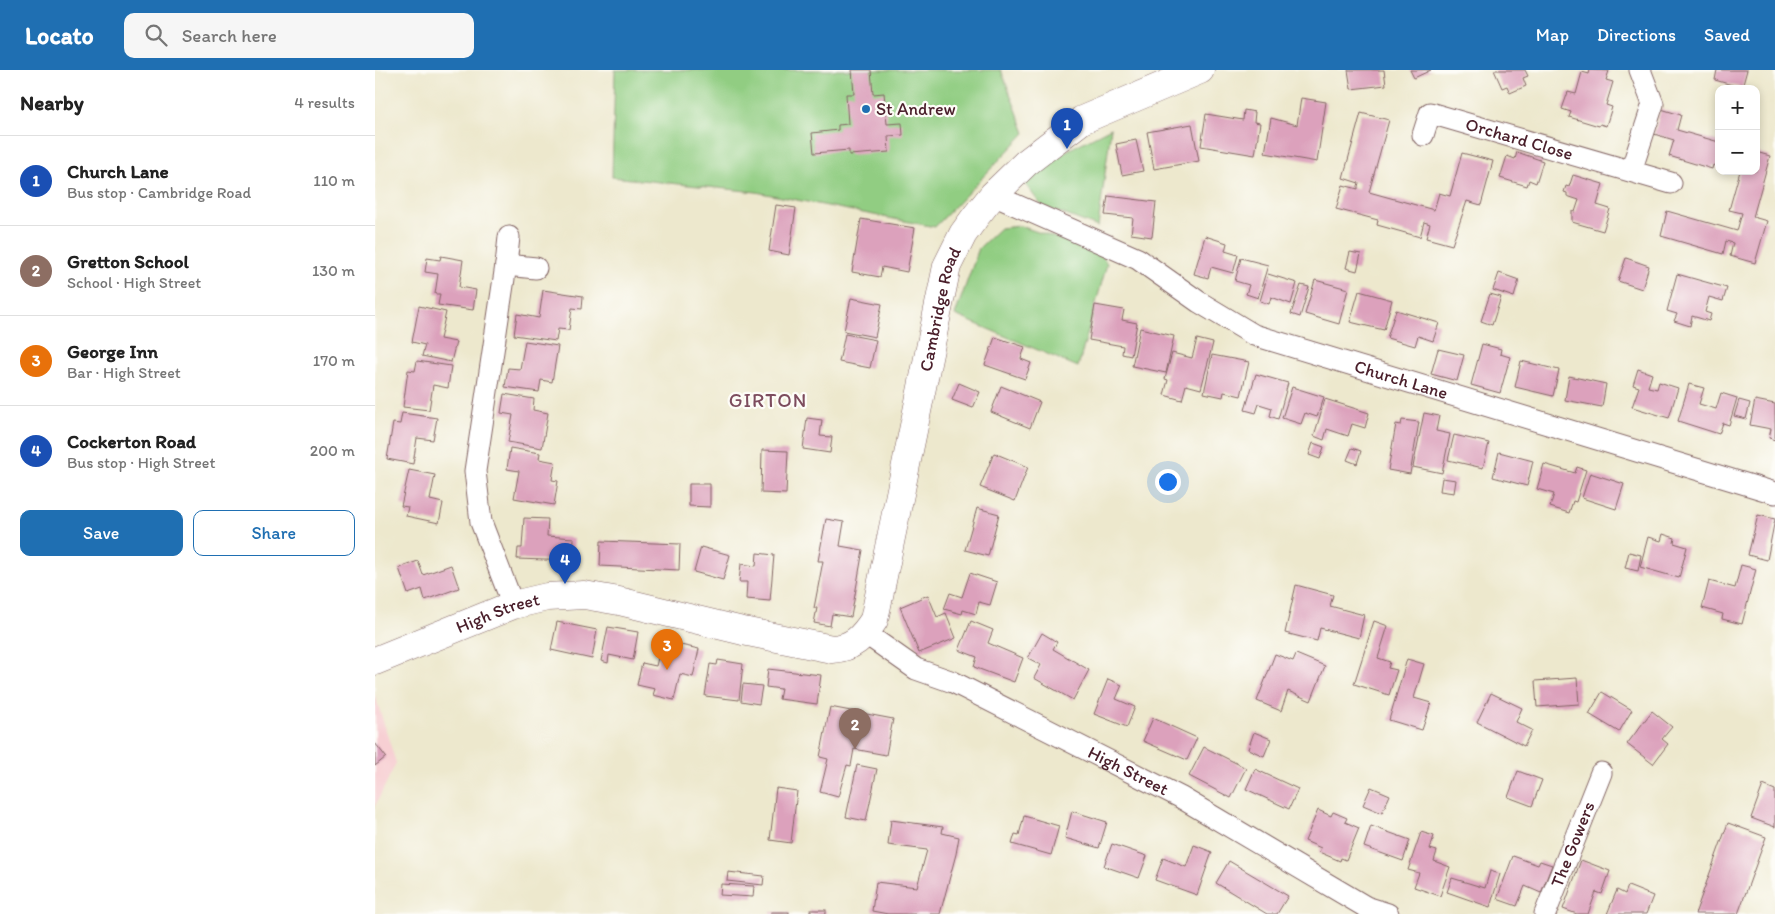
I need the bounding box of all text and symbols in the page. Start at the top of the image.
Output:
search box [124,13,474,58]
text: Locato [25,21,94,50]
icon: search [142,21,170,49]
text: Search here [182,24,277,47]
text: Map [1536,24,1569,46]
text: Directions [1597,24,1676,46]
text: Saved [1704,24,1750,46]
map controls [1715,85,1760,175]
button: + [1715,85,1760,130]
text: Nearby [20,90,84,115]
text: 4 results [294,93,355,112]
place label: St Andrew [876,98,956,120]
marker: St Andrew [860,103,872,115]
pin: 1 [1051,108,1083,149]
street label: Orchard Close [1463,113,1575,165]
button: − [1715,130,1760,175]
text: Church Lane [67,160,169,183]
text: 1 [32,171,40,190]
text: 110 m [313,171,355,190]
text: Bus stop · Cambridge Road [67,183,251,202]
street label: Cambridge Road [914,243,966,374]
text: Gretton School [67,250,189,273]
text: 2 [32,261,40,280]
text: 130 m [312,261,355,280]
text: School · High Street [67,273,201,292]
text: George Inn [67,340,158,363]
text: 3 [32,351,40,370]
text: 170 m [313,351,355,370]
street label: Church Lane [1352,355,1450,404]
text: Bar · High Street [67,363,181,382]
district label: GIRTON [729,388,807,412]
text: Cockerton Road [67,430,196,453]
text: 4 [31,441,41,460]
text: 200 m [310,441,355,460]
text: Bus stop · High Street [67,453,215,472]
your location [1155,469,1181,495]
button: Save [20,510,183,556]
button: Share [193,510,355,556]
pin: 4 [549,543,581,584]
street label: High Street [453,588,542,638]
pin: 3 [651,629,683,670]
pin: 2 [839,708,871,749]
street label: High Street [1084,741,1172,800]
street label: The Gowers [1546,798,1600,890]

